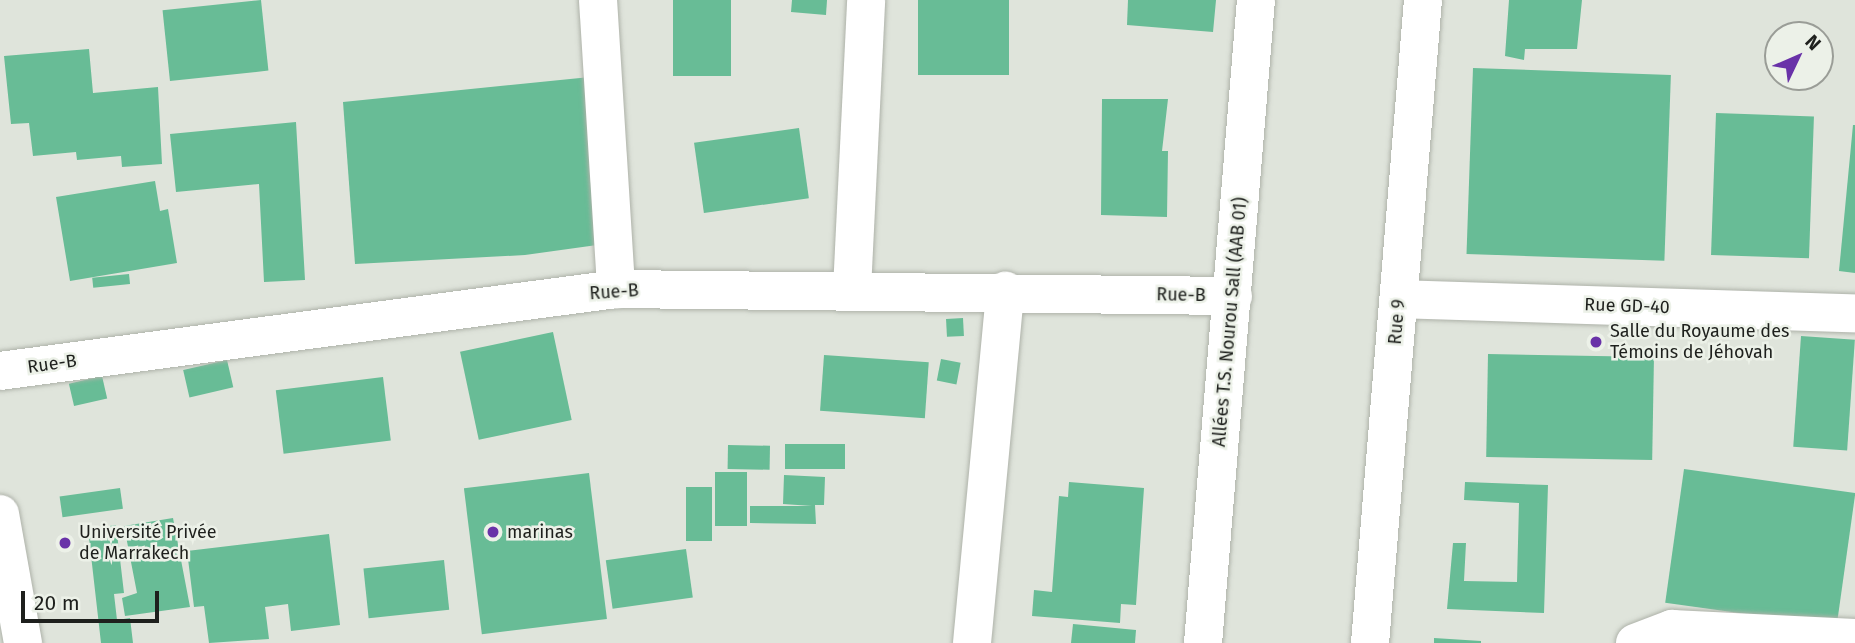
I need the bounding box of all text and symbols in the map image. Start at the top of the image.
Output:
north arrow [1764,21,1834,91]
text: N [1800,30,1826,55]
street label: Allées T.S. Nourou Sall (AAB 01) [1208,196,1252,448]
street label: Rue-B [589,280,639,304]
street label: Rue-B [1156,284,1206,306]
street label: Rue GD-40 [1584,294,1670,318]
street label: Rue 9 [1384,298,1410,346]
place label: Salle du Royaume des Témoins de Jéhovah [1610,321,1789,364]
marker: Salle du Royaume des Témoins de Jéhovah [1588,334,1604,350]
street label: Rue-B [26,350,78,378]
place label: marinas [507,521,573,543]
place label: Université Privée de Marrakech [79,522,217,564]
marker: marinas [485,524,501,540]
marker: Université Privée de Marrakech [57,535,73,551]
scale bar [24,576,163,620]
text: 20 m [34,590,80,616]

